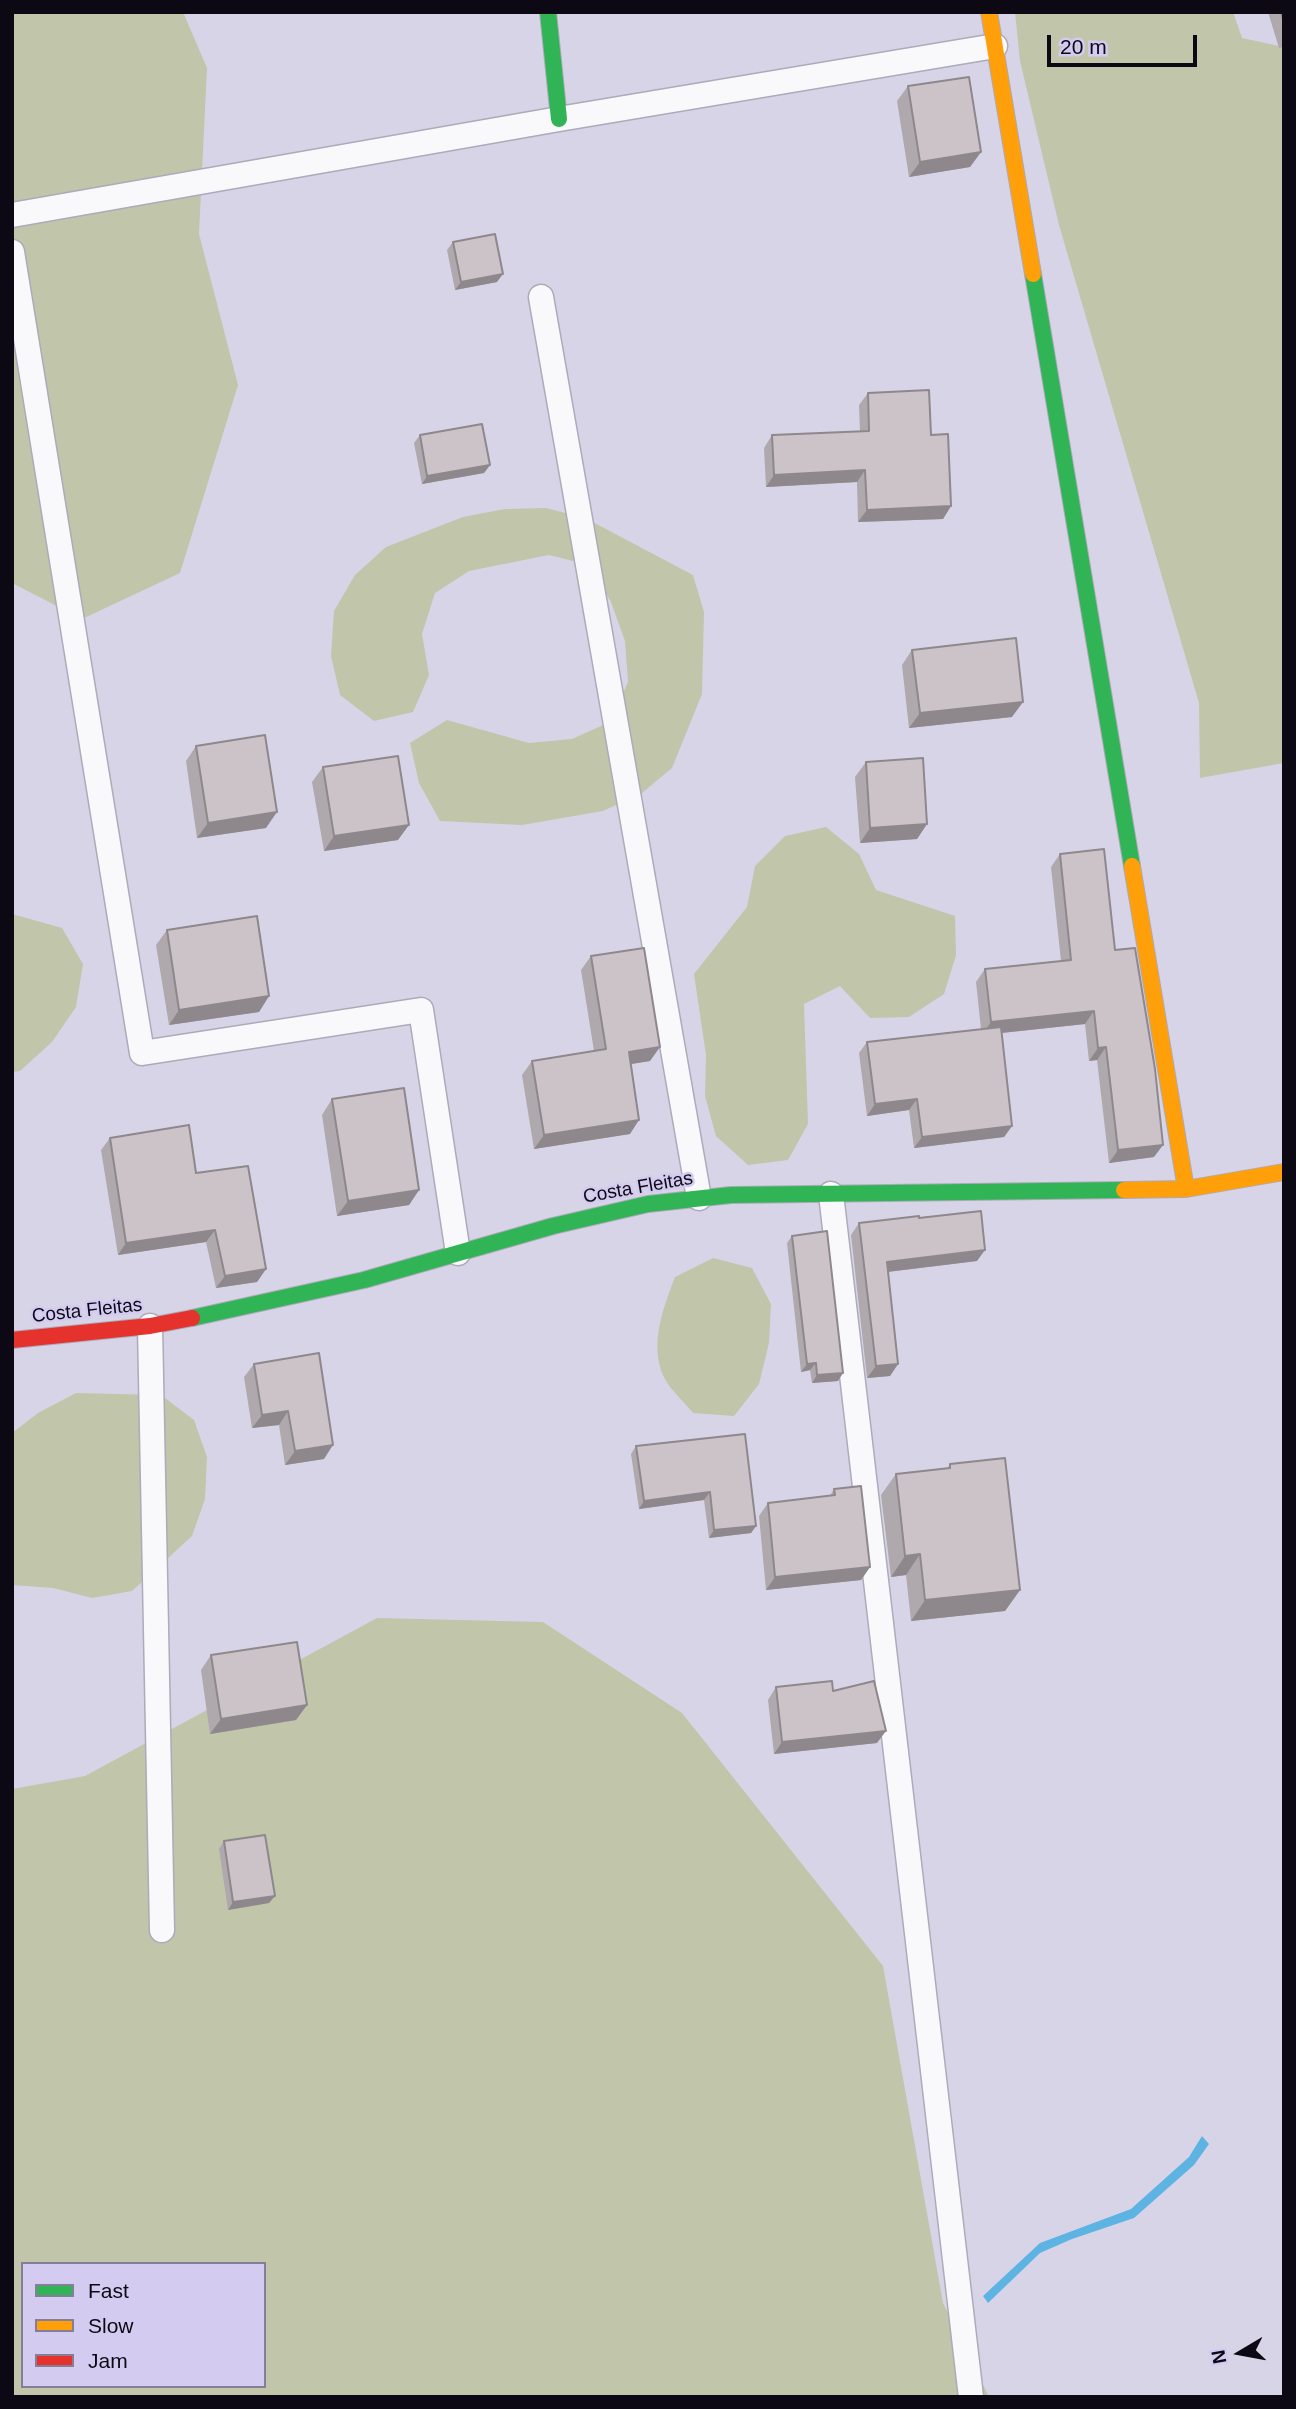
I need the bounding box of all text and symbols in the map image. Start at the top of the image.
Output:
scale bar [1051,21,1202,65]
text: 20 m [1060,35,1107,58]
street label: Costa Fleitas [581,1167,695,1209]
street label: Costa Fleitas [31,1294,143,1328]
legend [21,2262,266,2388]
text: Fast [88,2279,129,2302]
text: Slow [88,2314,134,2337]
north arrow [1205,2318,1275,2388]
text: N [1207,2348,1230,2365]
text: Jam [88,2349,128,2372]

